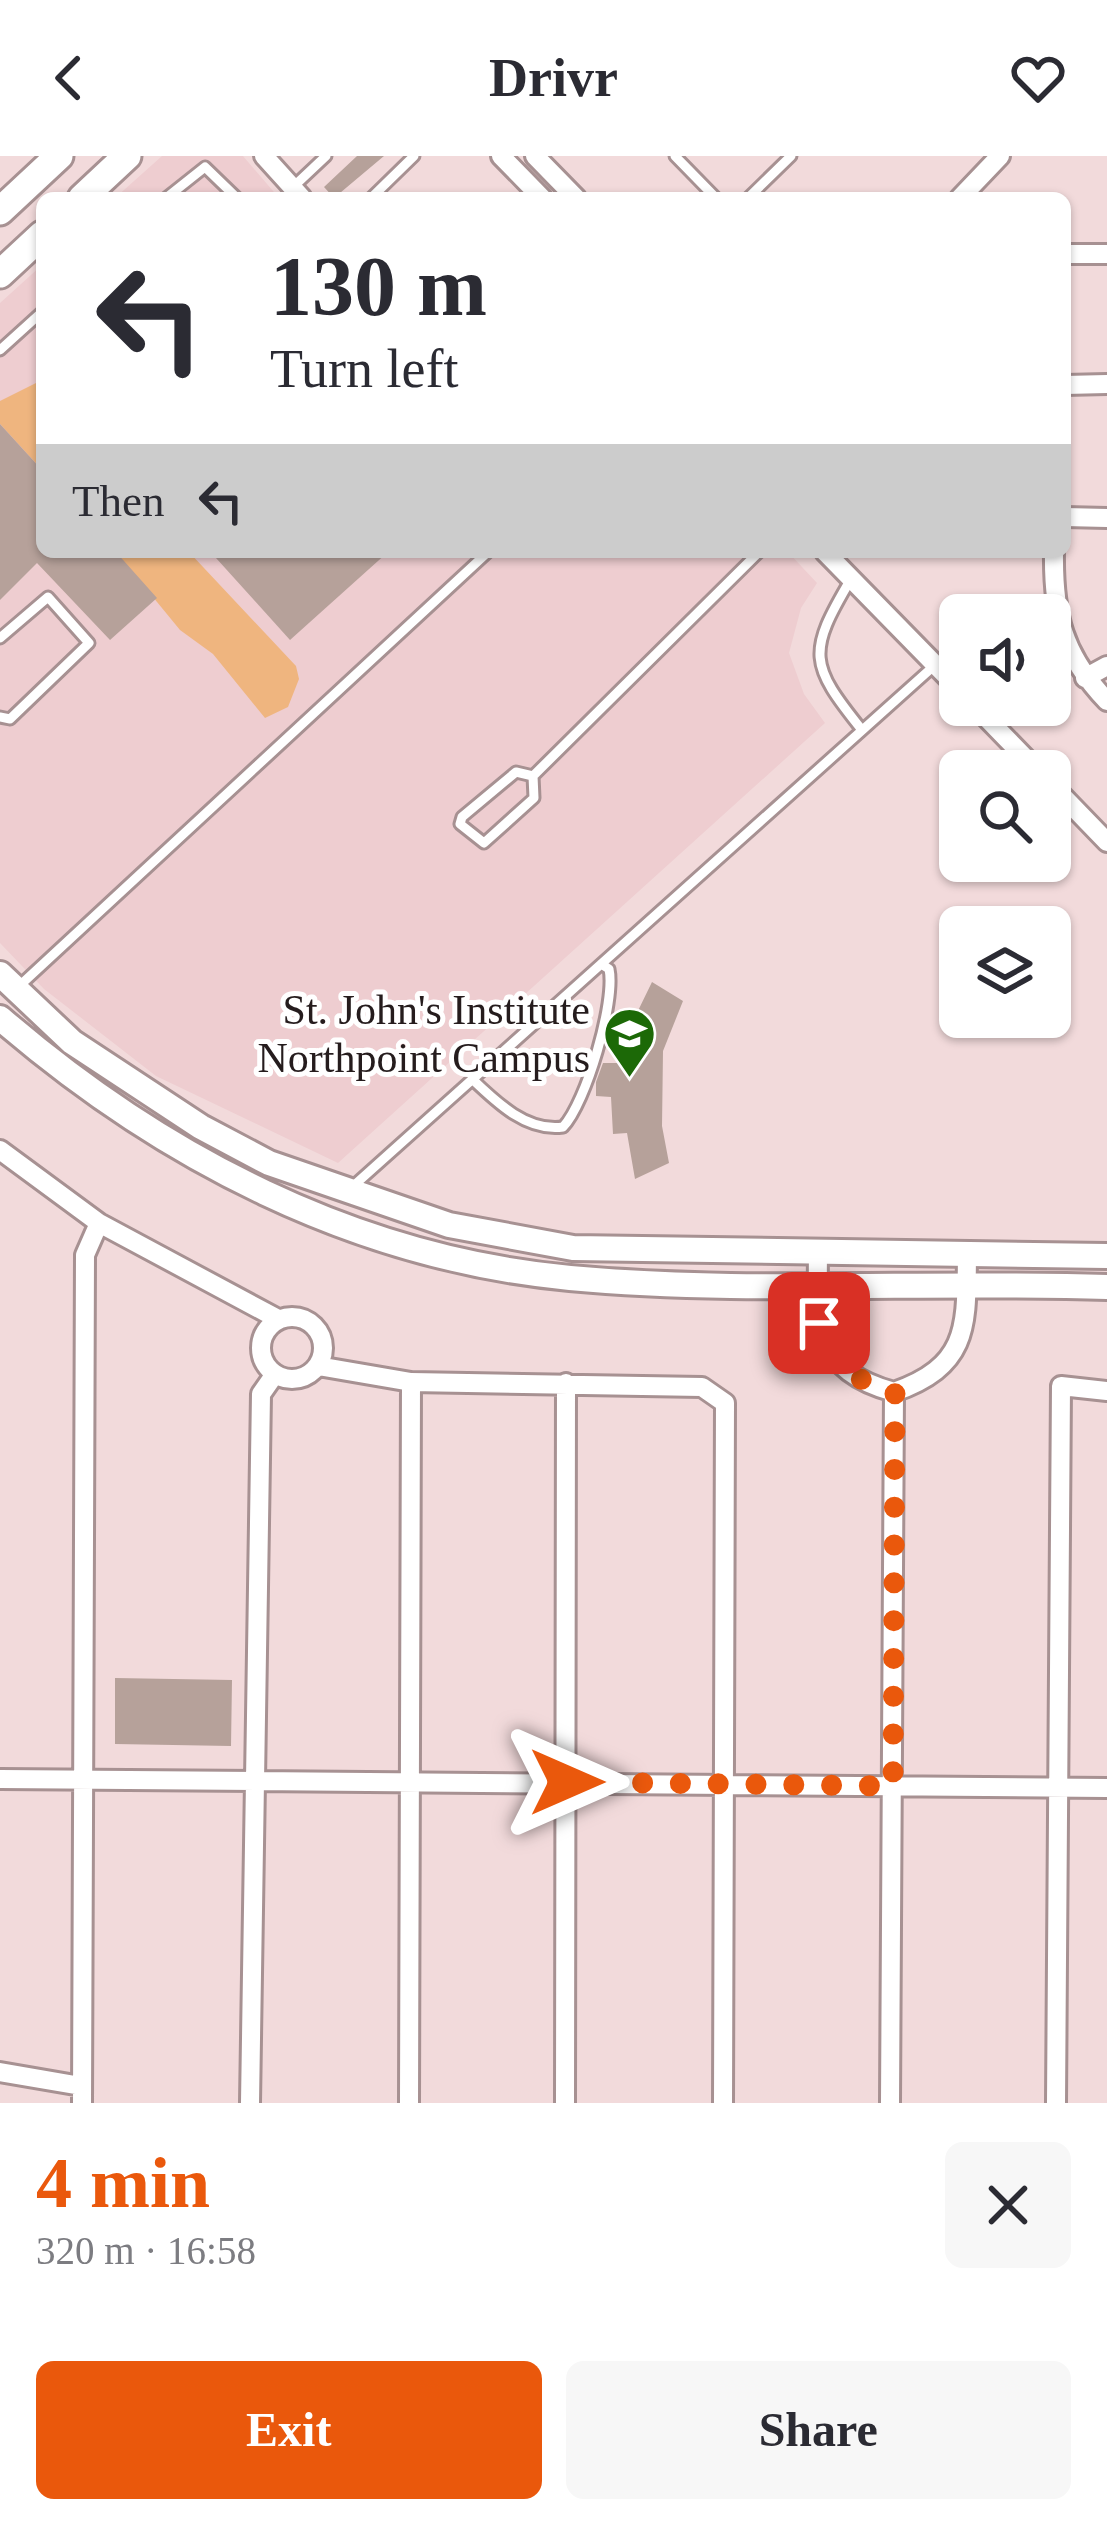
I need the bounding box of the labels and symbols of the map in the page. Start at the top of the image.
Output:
place label: St. John's Institute Northpoint Campus [258,987,590,1081]
school or university icon: St. John's Institute Northpoint Campus [601,1006,657,1080]
pin [768,1272,870,1374]
position arrow [504,1719,630,1845]

